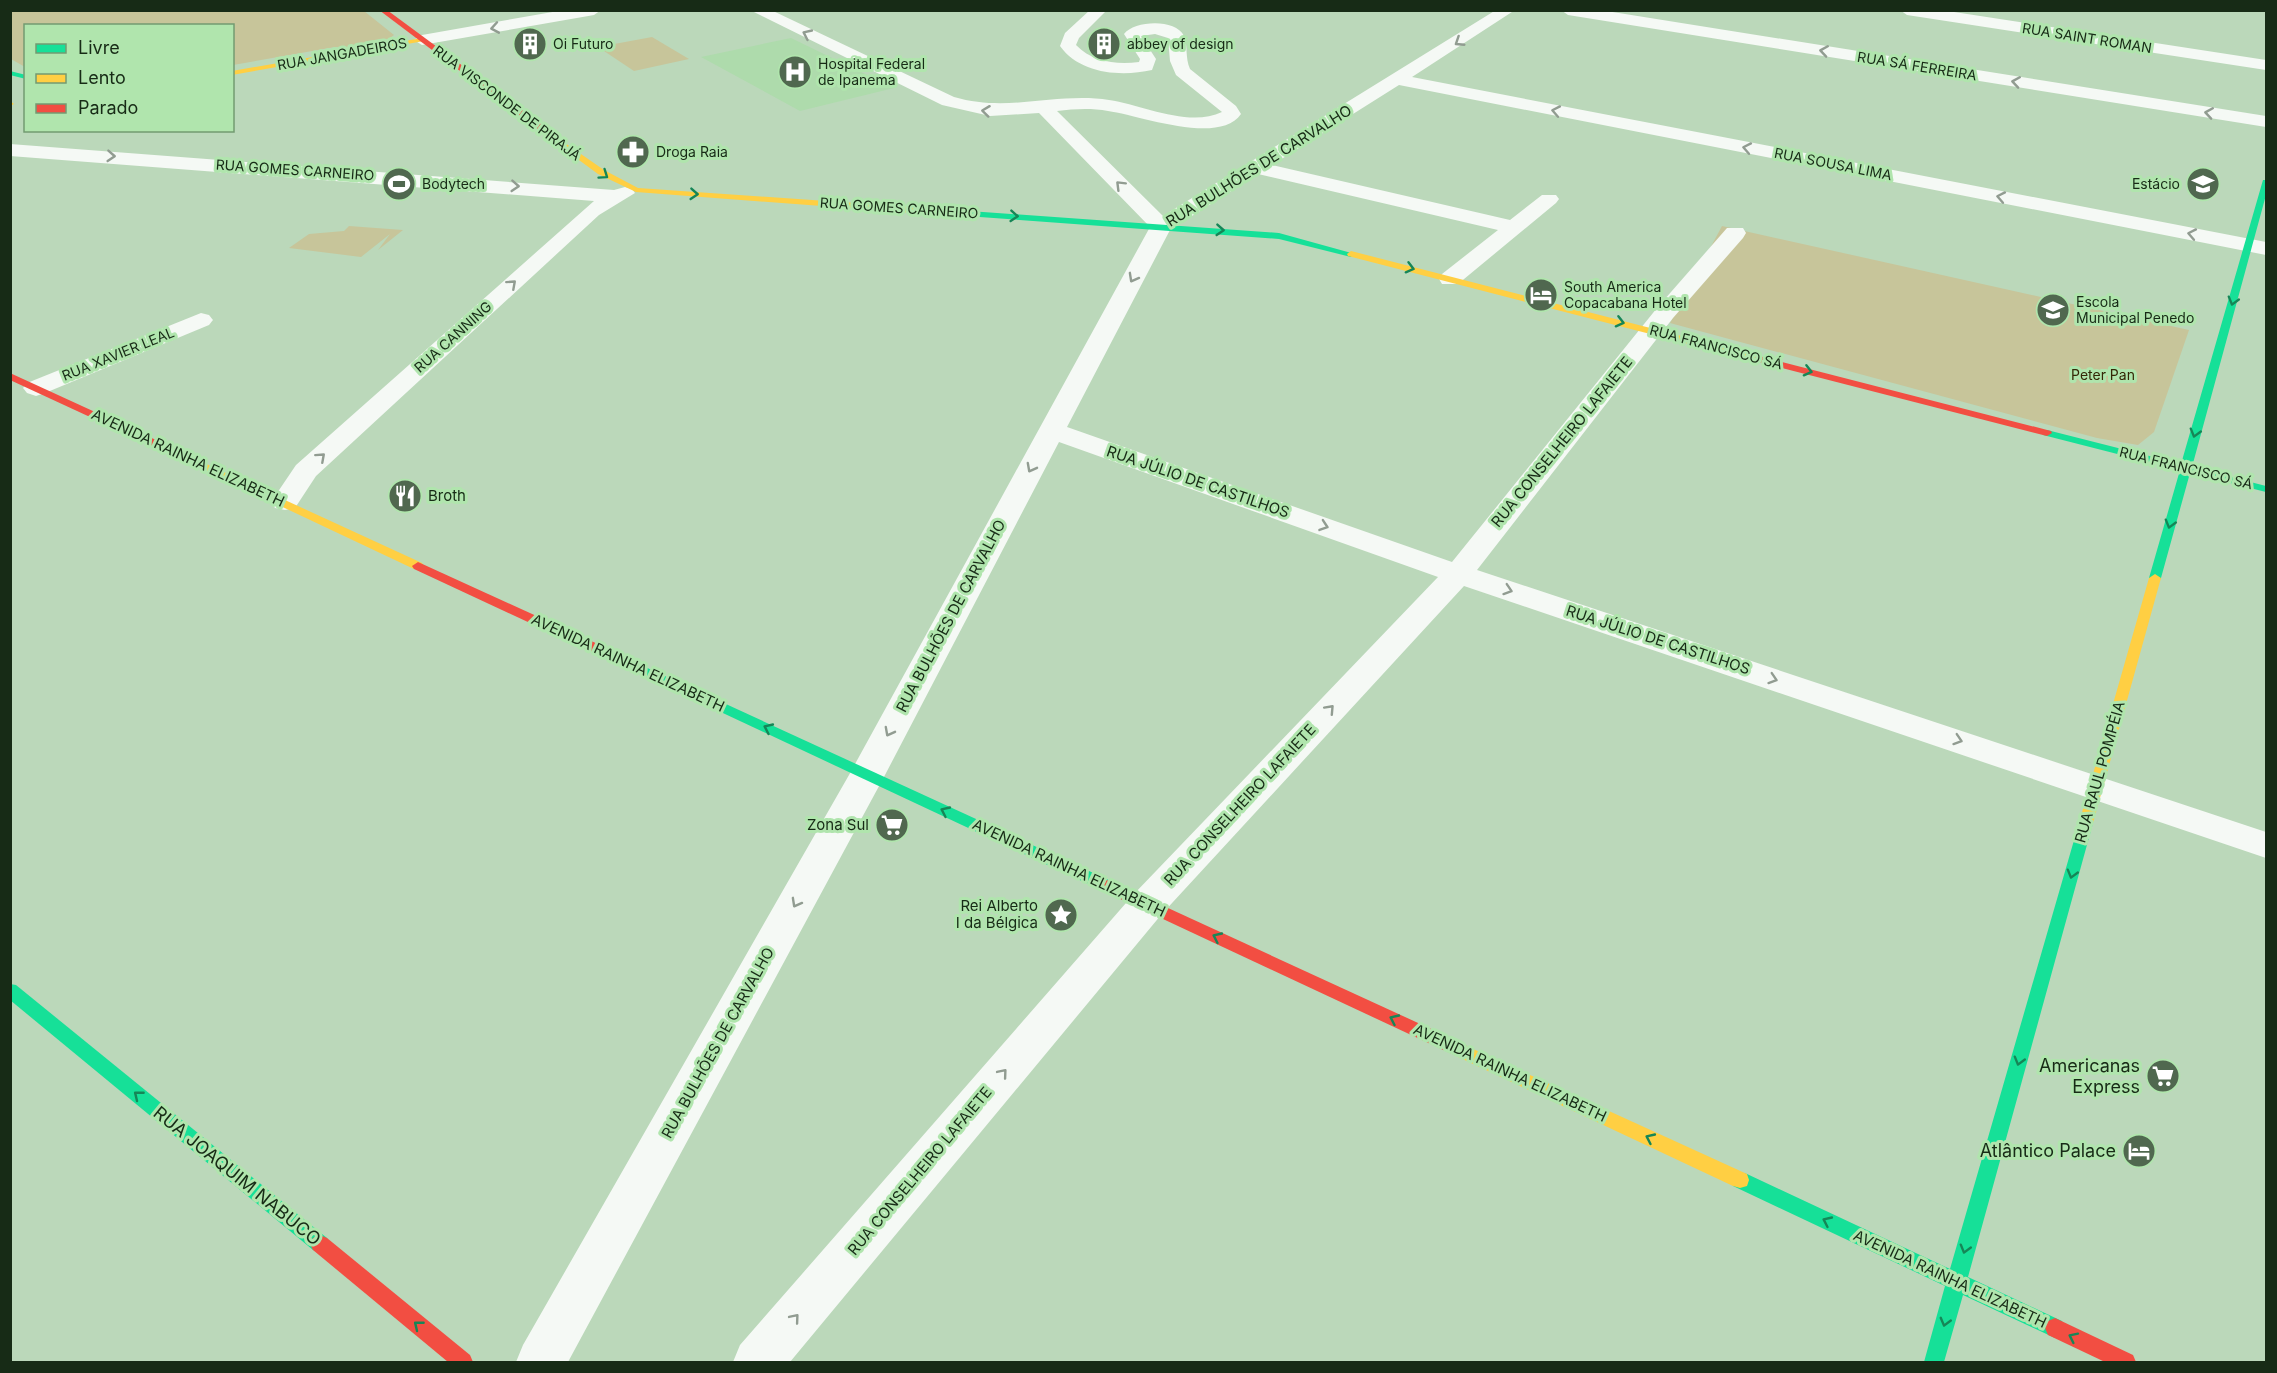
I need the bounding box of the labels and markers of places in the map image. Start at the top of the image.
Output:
building icon: Oi Futuro [512,26,548,62]
building icon: abbey of design [1086,26,1122,62]
place label: Oi Futuro [553,35,613,52]
place label: abbey of design [1127,35,1234,52]
hospital icon: Hospital Federal de Ipanema [777,54,813,90]
place label: Hospital Federal de Ipanema [818,55,925,88]
pharmacy icon: Droga Raia [615,134,651,170]
place label: Droga Raia [656,143,728,160]
sports icon: Bodytech [381,166,417,202]
school or university icon: Estácio [2185,166,2221,202]
place label: Bodytech [422,175,485,192]
place label: Estácio [2132,175,2180,192]
hotel icon: South America Copacabana Hotel [1523,277,1559,313]
place label: South America Copacabana Hotel [1564,278,1687,311]
school or university icon: Escola Municipal Penedo [2035,292,2071,328]
place label: Escola Municipal Penedo [2076,293,2194,326]
restaurant icon: Broth [387,478,423,514]
place label: Broth [428,486,466,505]
supermarket icon: Zona Sul [874,807,910,843]
place label: Zona Sul [807,815,869,834]
place label: Rei Alberto I da Bélgica [956,896,1038,932]
place icon: Rei Alberto I da Bélgica [1043,897,1079,933]
place label: Americanas Express [2039,1055,2140,1097]
supermarket icon: Americanas Express [2145,1058,2181,1094]
hotel icon: Atlântico Palace [2121,1133,2157,1169]
place label: Atlântico Palace [1980,1140,2116,1161]

